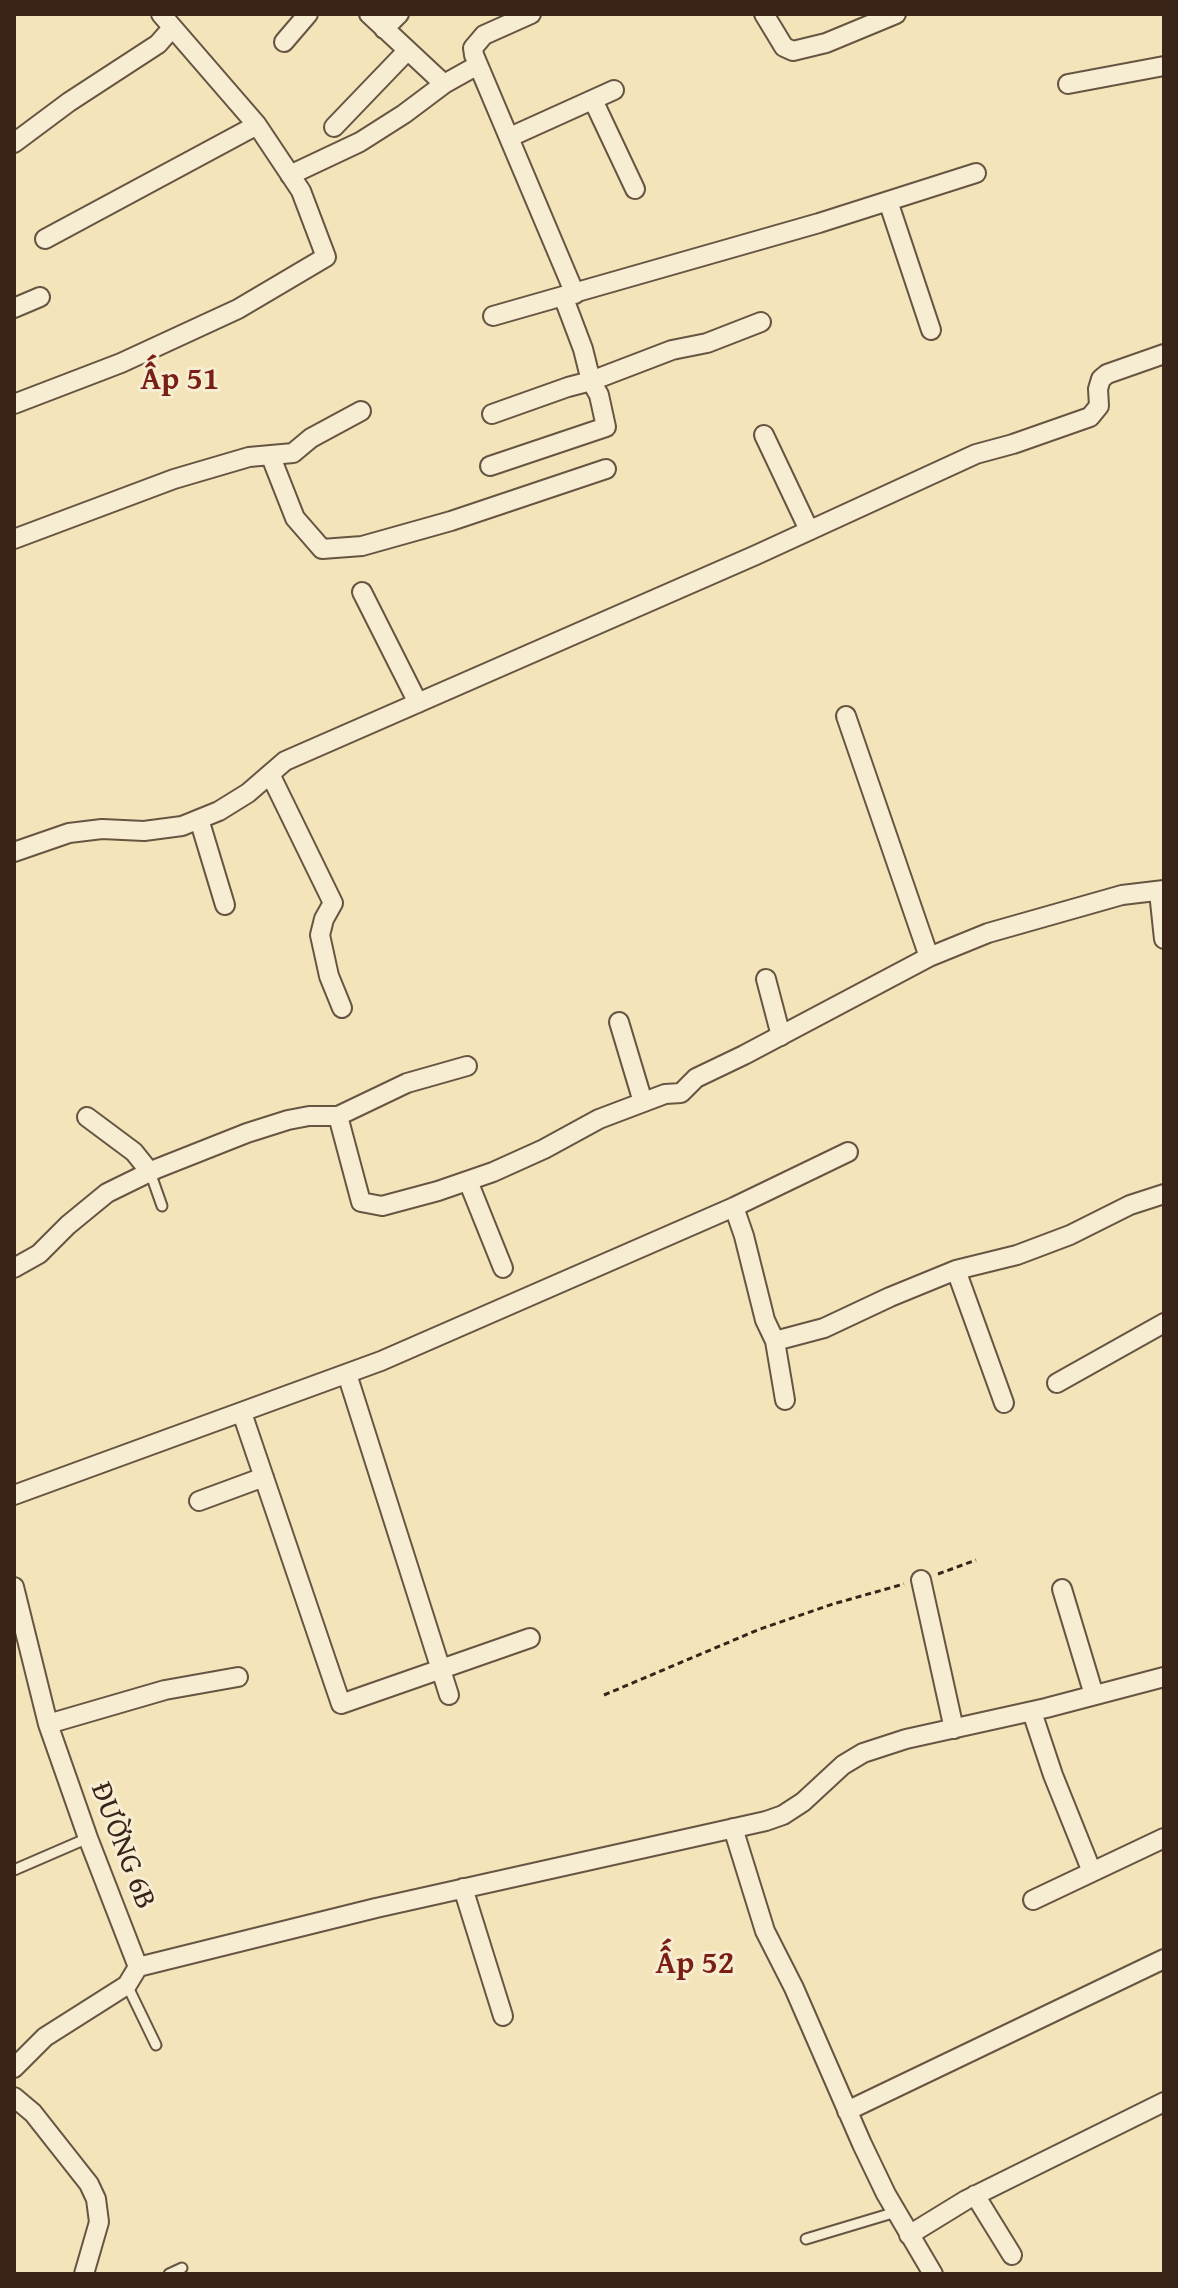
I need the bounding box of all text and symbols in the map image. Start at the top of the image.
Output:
district label: Ấp 51 [141,362,219,400]
street label: ĐƯỜNG 6B [81,1778,163,1914]
district label: Ấp 52 [656,1946,734,1984]

